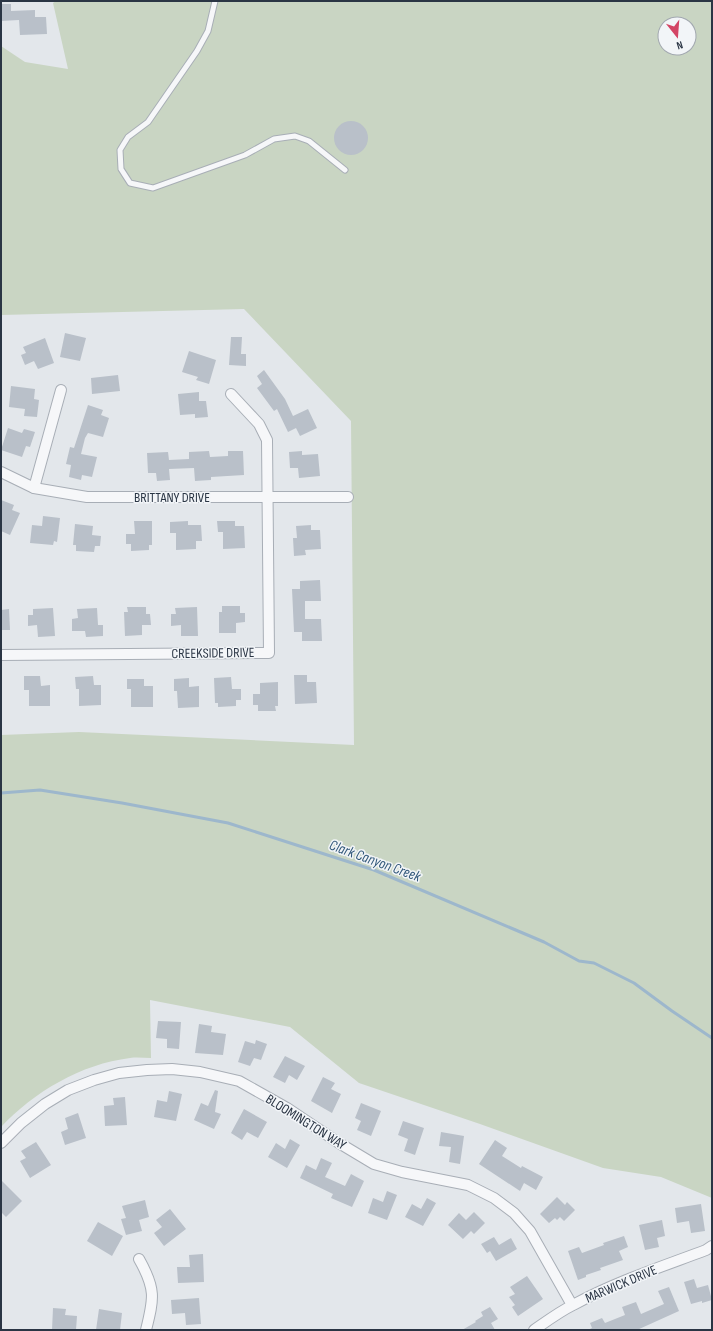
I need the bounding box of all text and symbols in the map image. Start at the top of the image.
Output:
north arrow [657,16,697,56]
text: N [675,38,684,52]
street label: BRITTANY DRIVE [134,489,210,506]
street label: CREEKSIDE DRIVE [171,644,255,662]
water label: Clark Canyon Creek [327,836,424,886]
street label: BLOOMINGTON WAY [263,1090,350,1154]
street label: MARWICK DRIVE [583,1261,660,1307]

